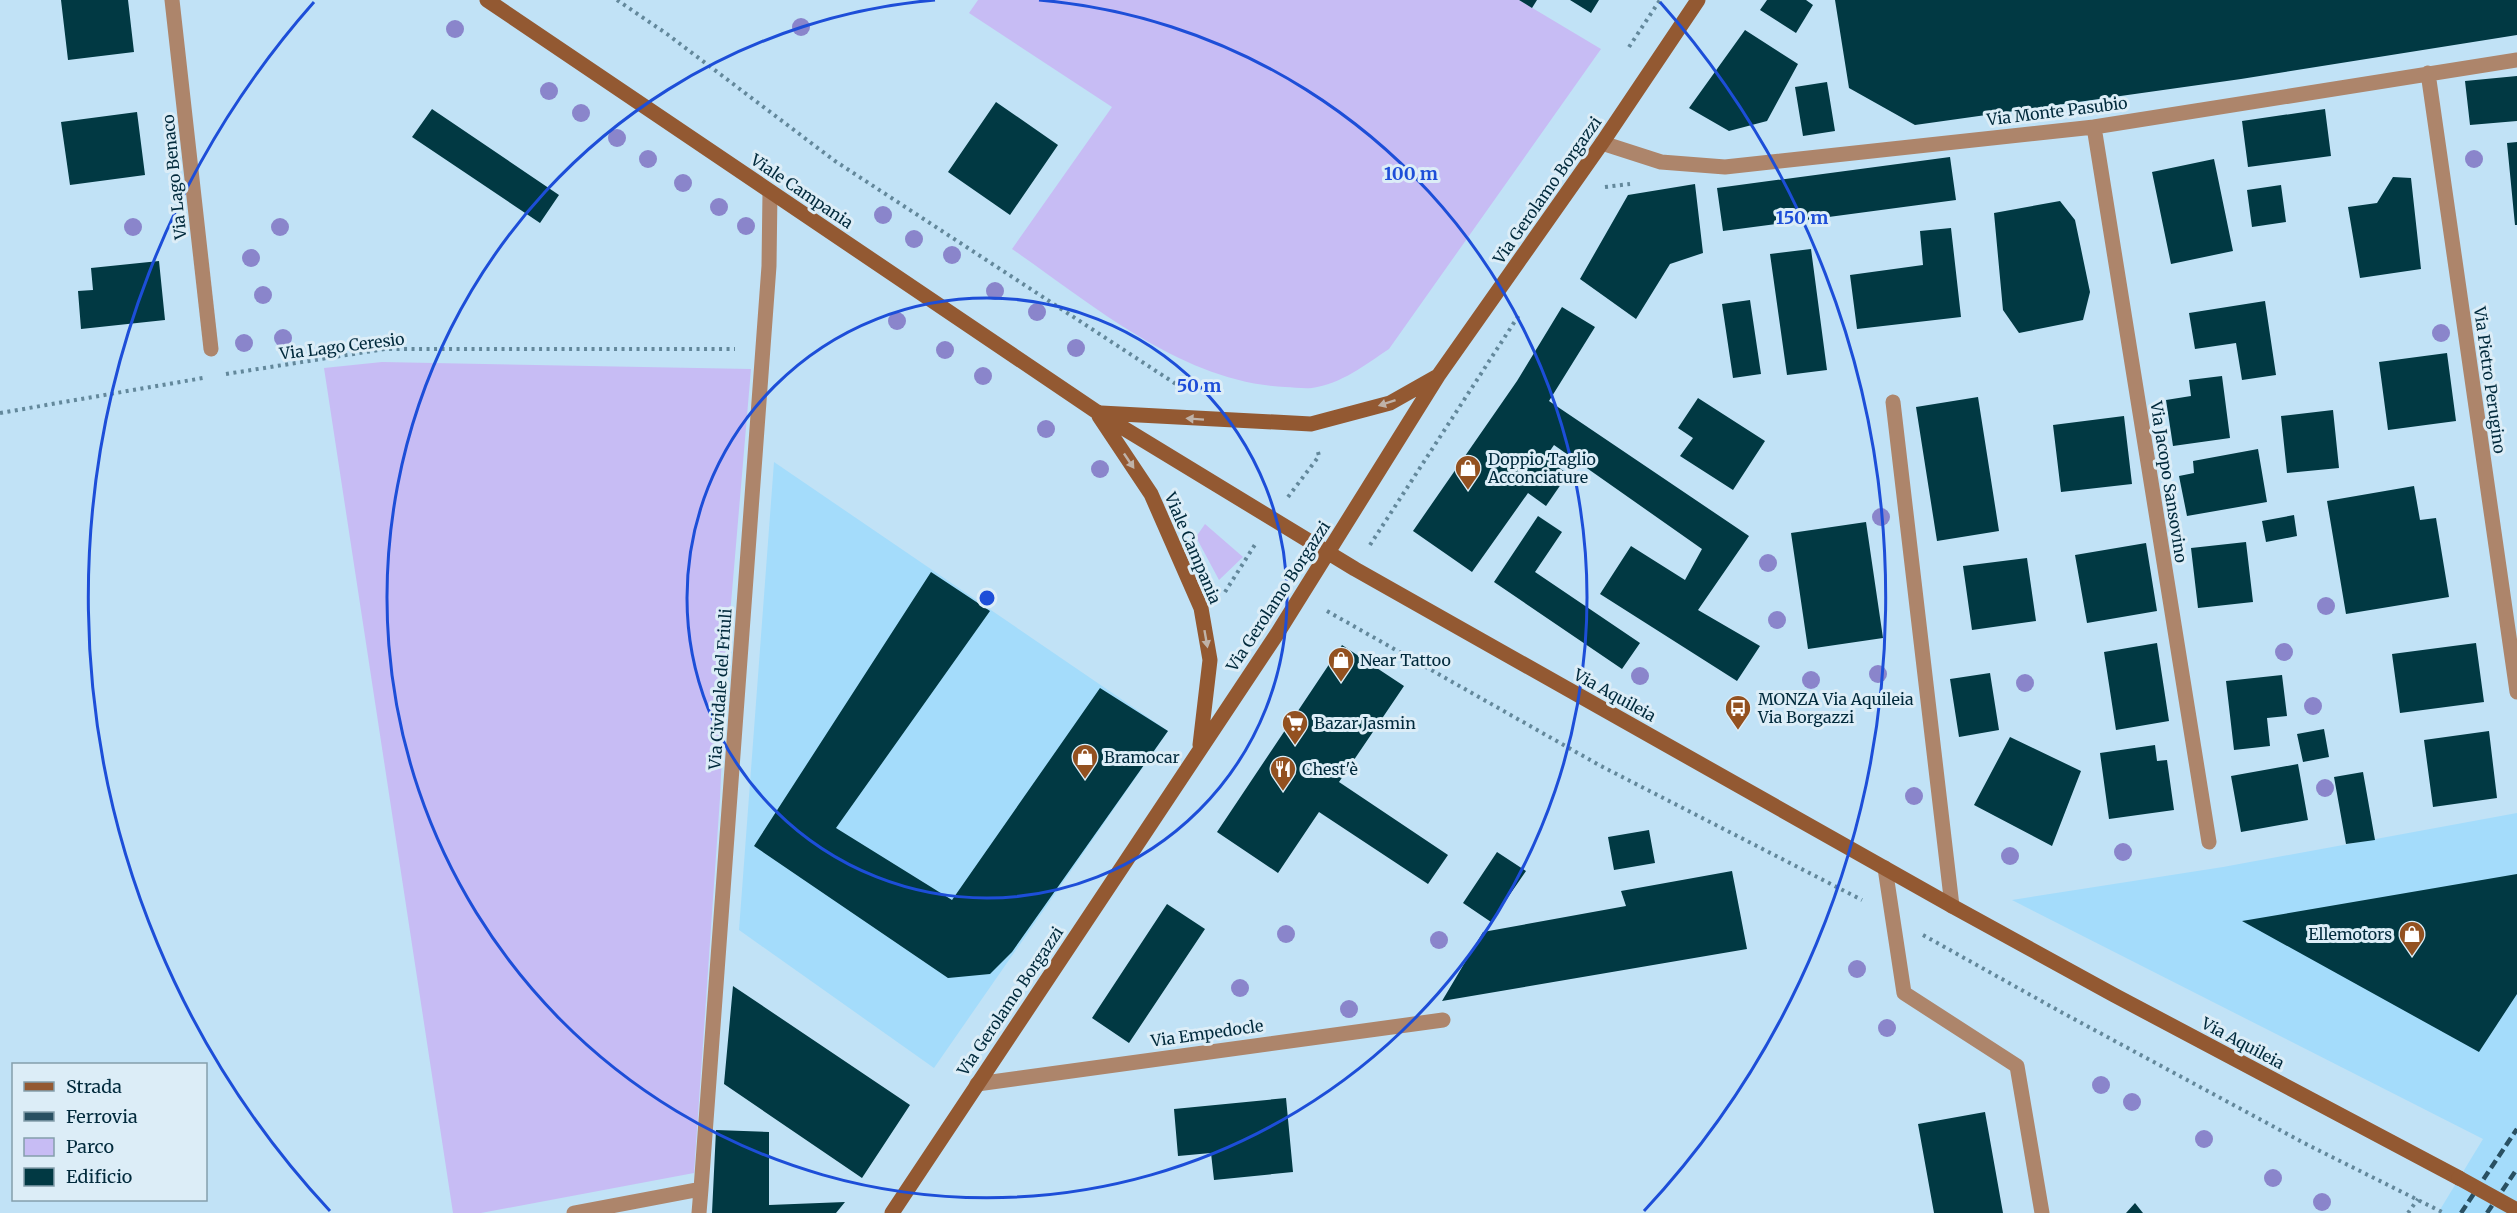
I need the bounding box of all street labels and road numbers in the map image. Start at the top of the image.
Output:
street label: Via Monte Pasubio [1984,92,2129,130]
street label: Via Lago Benaco [157,113,191,242]
street label: Via Gerolamo Borgazzi [1488,113,1605,268]
street label: Viale Campania [746,149,857,233]
street label: Via Pietro Perugino [2470,304,2510,455]
street label: Via Lago Ceresio [277,328,406,364]
street label: Via Jacopo Sansovino [2146,399,2192,564]
street label: Viale Campania [1160,488,1226,607]
street label: Via Gerolamo Borgazzi [1221,517,1334,676]
street label: Via Cividale del Friuli [704,608,736,771]
street label: Via Aquileia [1570,664,1660,726]
street label: Via Gerolamo Borgazzi [952,923,1067,1080]
street label: Via Aquileia [2197,1012,2288,1073]
street label: Via Empedocle [1148,1015,1265,1051]

